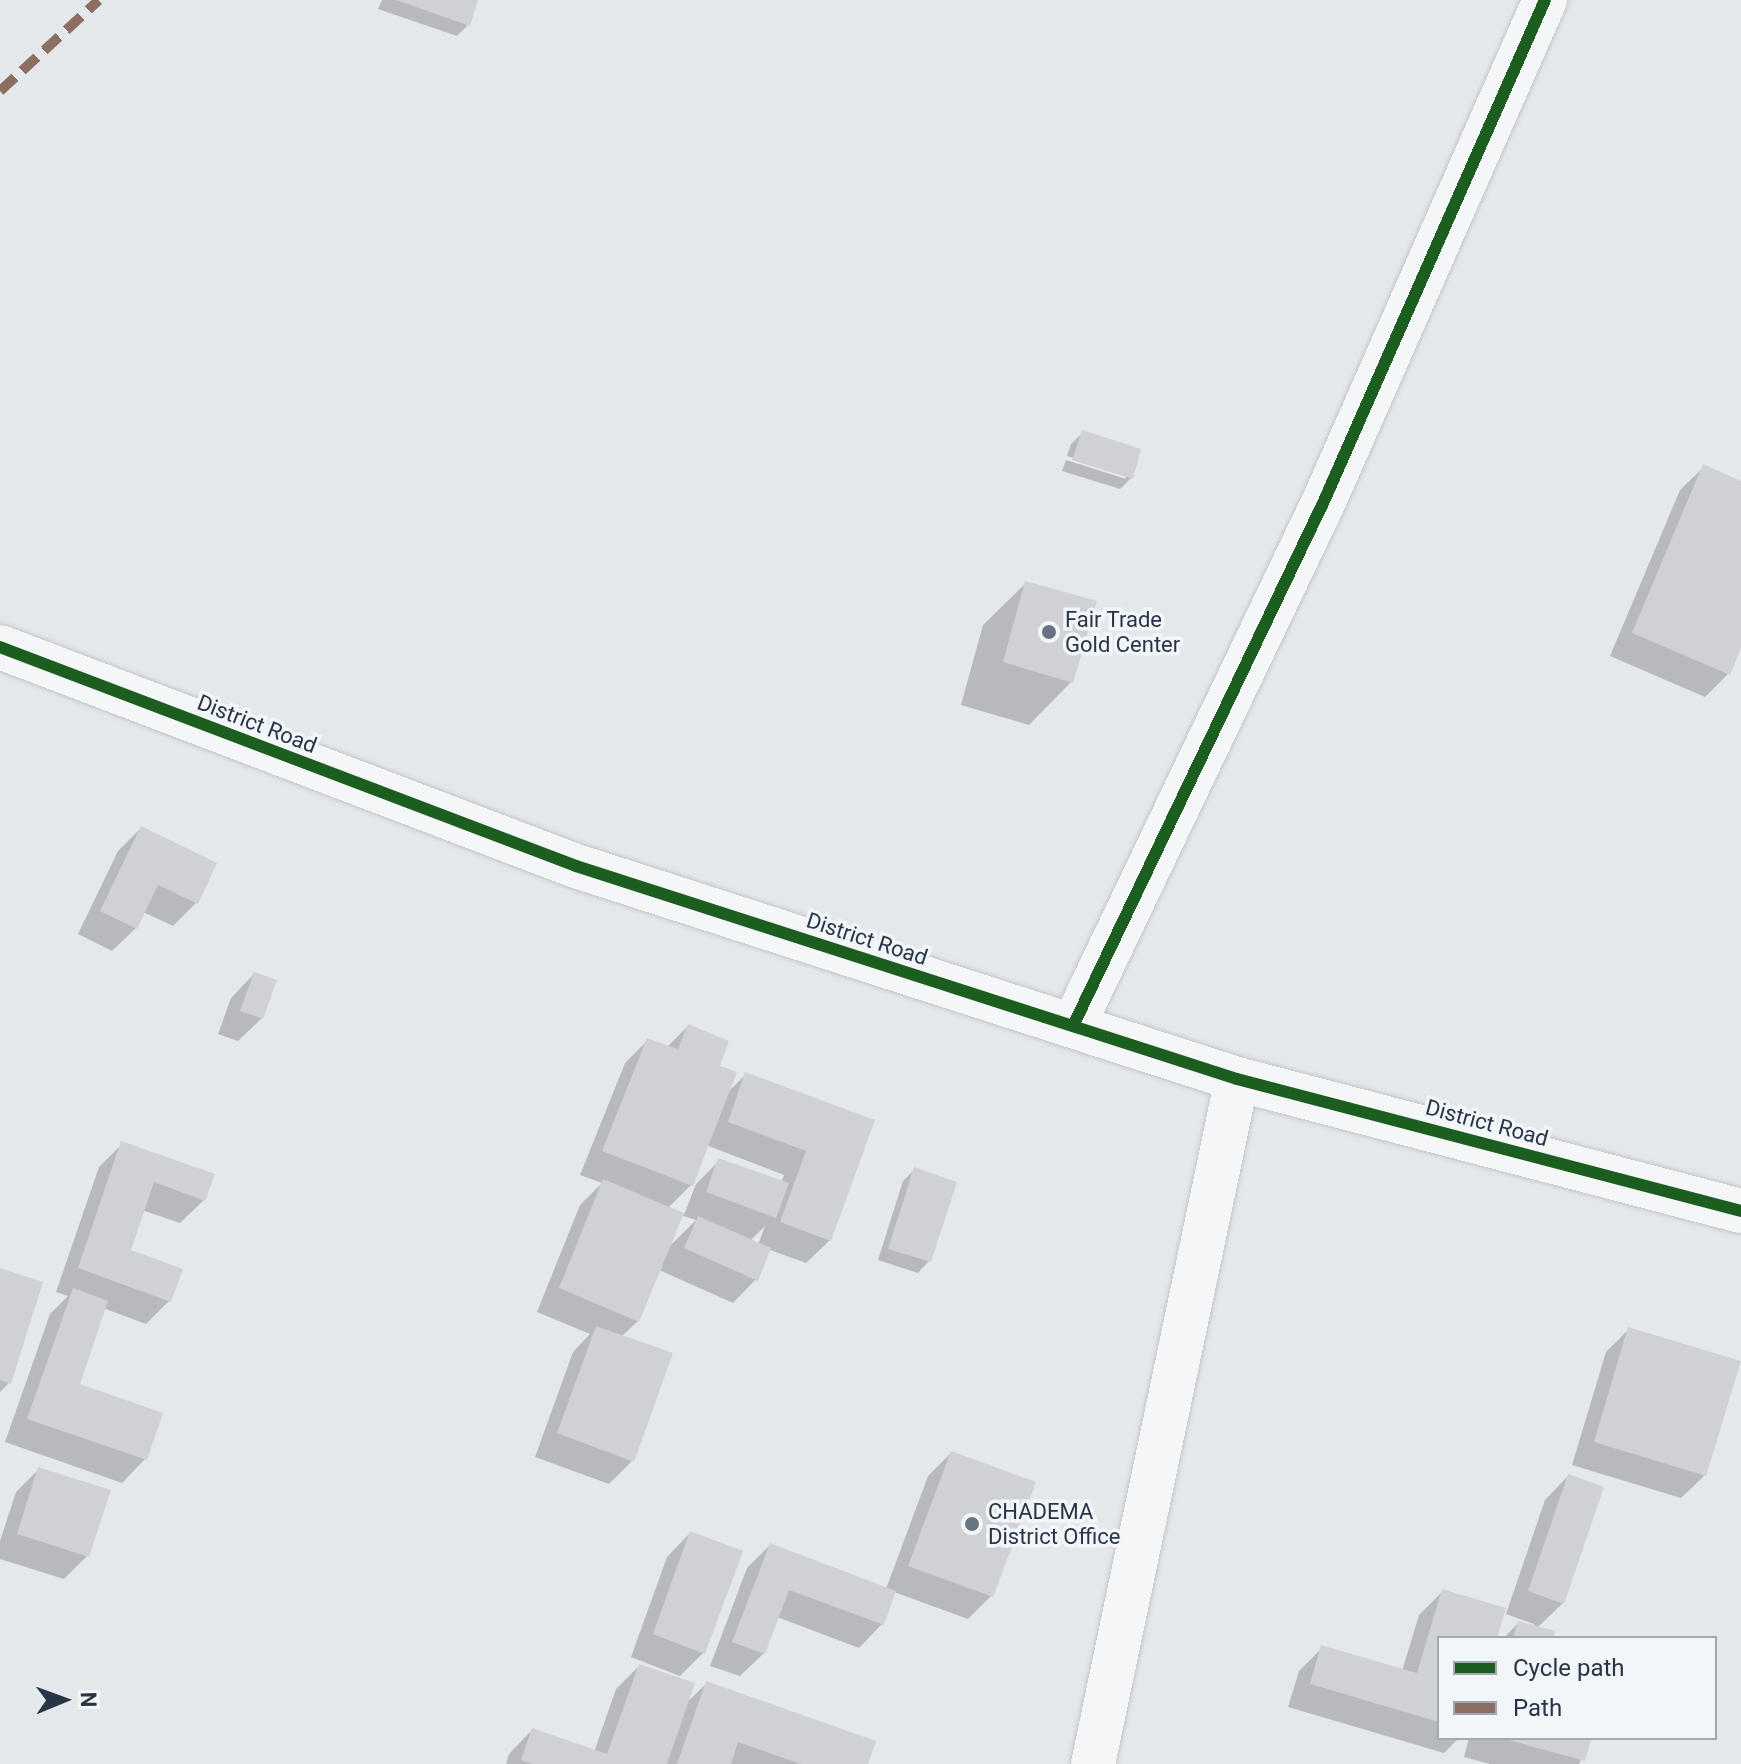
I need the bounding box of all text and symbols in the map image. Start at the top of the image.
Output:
place label: Fair Trade Gold Center [1065,606,1180,658]
marker: Fair Trade Gold Center [1040,623,1058,641]
street label: District Road [194,689,320,759]
street label: District Road [803,907,931,971]
street label: District Road [1423,1094,1551,1152]
place label: CHADEMA District Office [988,1498,1120,1550]
marker: CHADEMA District Office [963,1515,981,1533]
legend [1437,1636,1717,1740]
text: Cycle path [1513,1654,1625,1682]
north arrow [24,1660,104,1740]
text: N [76,1692,101,1708]
text: Path [1513,1694,1562,1722]

